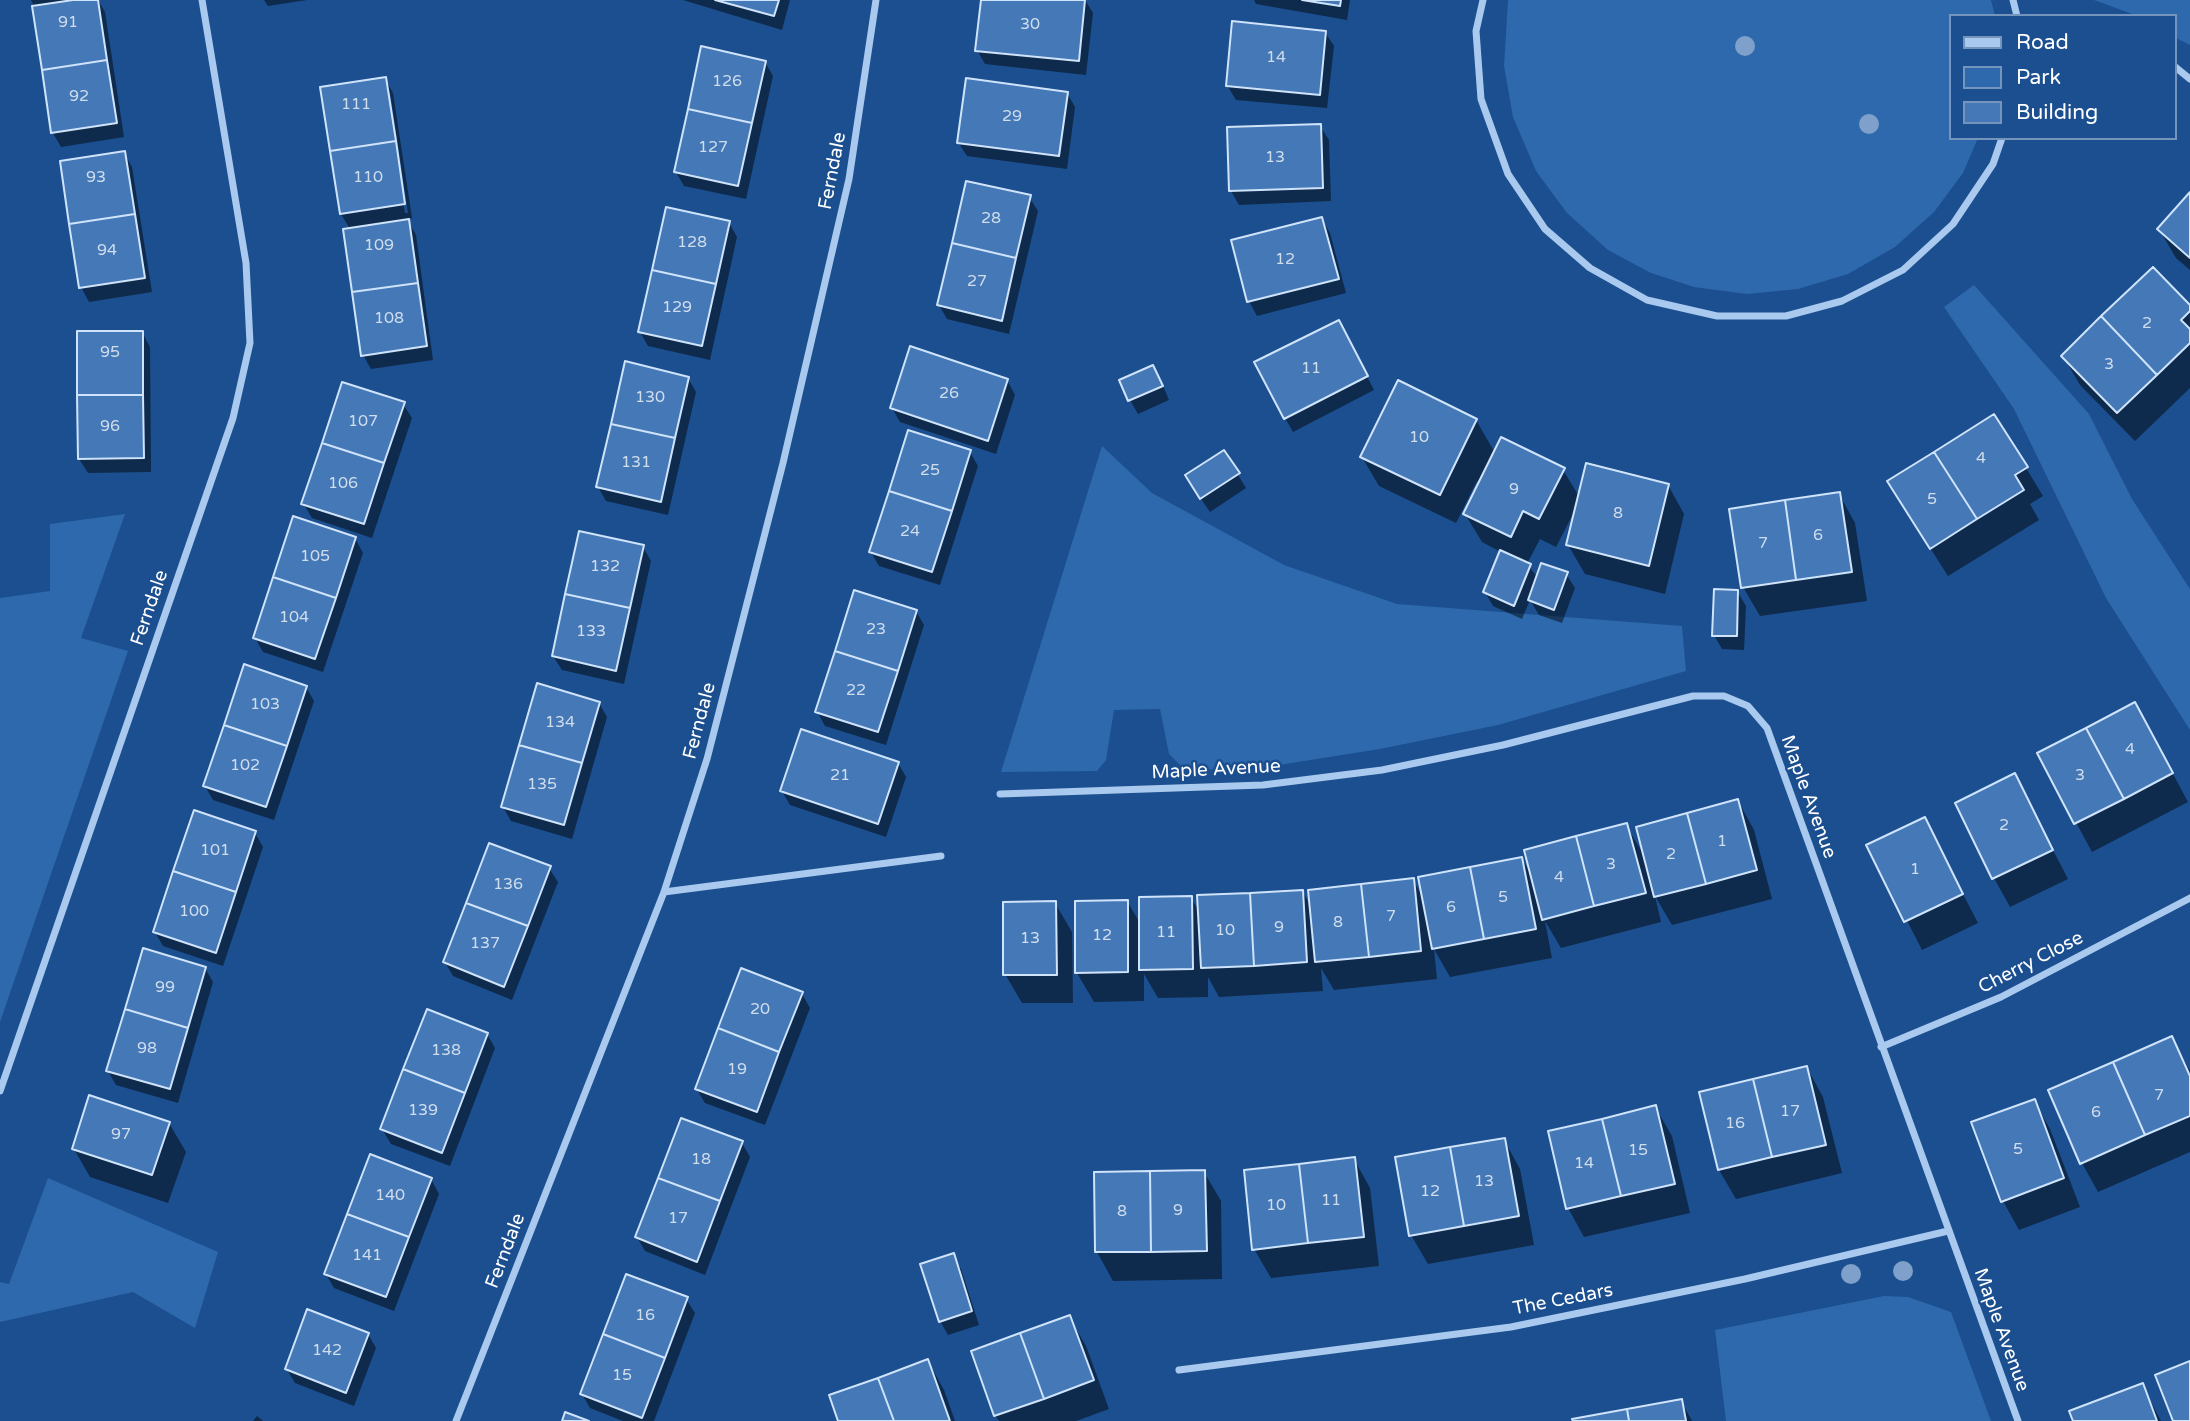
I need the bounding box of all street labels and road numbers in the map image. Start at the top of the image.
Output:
street label: Ferndale [814,130,852,212]
street label: Ferndale [126,567,174,649]
street label: Ferndale [679,680,721,762]
street label: Maple Avenue [1775,732,1841,862]
street label: Maple Avenue [1151,755,1281,785]
street label: Cherry Close [1975,927,2087,999]
street label: Ferndale [481,1210,531,1292]
street label: Maple Avenue [1968,1265,2034,1395]
street label: The Cedars [1511,1279,1615,1321]

